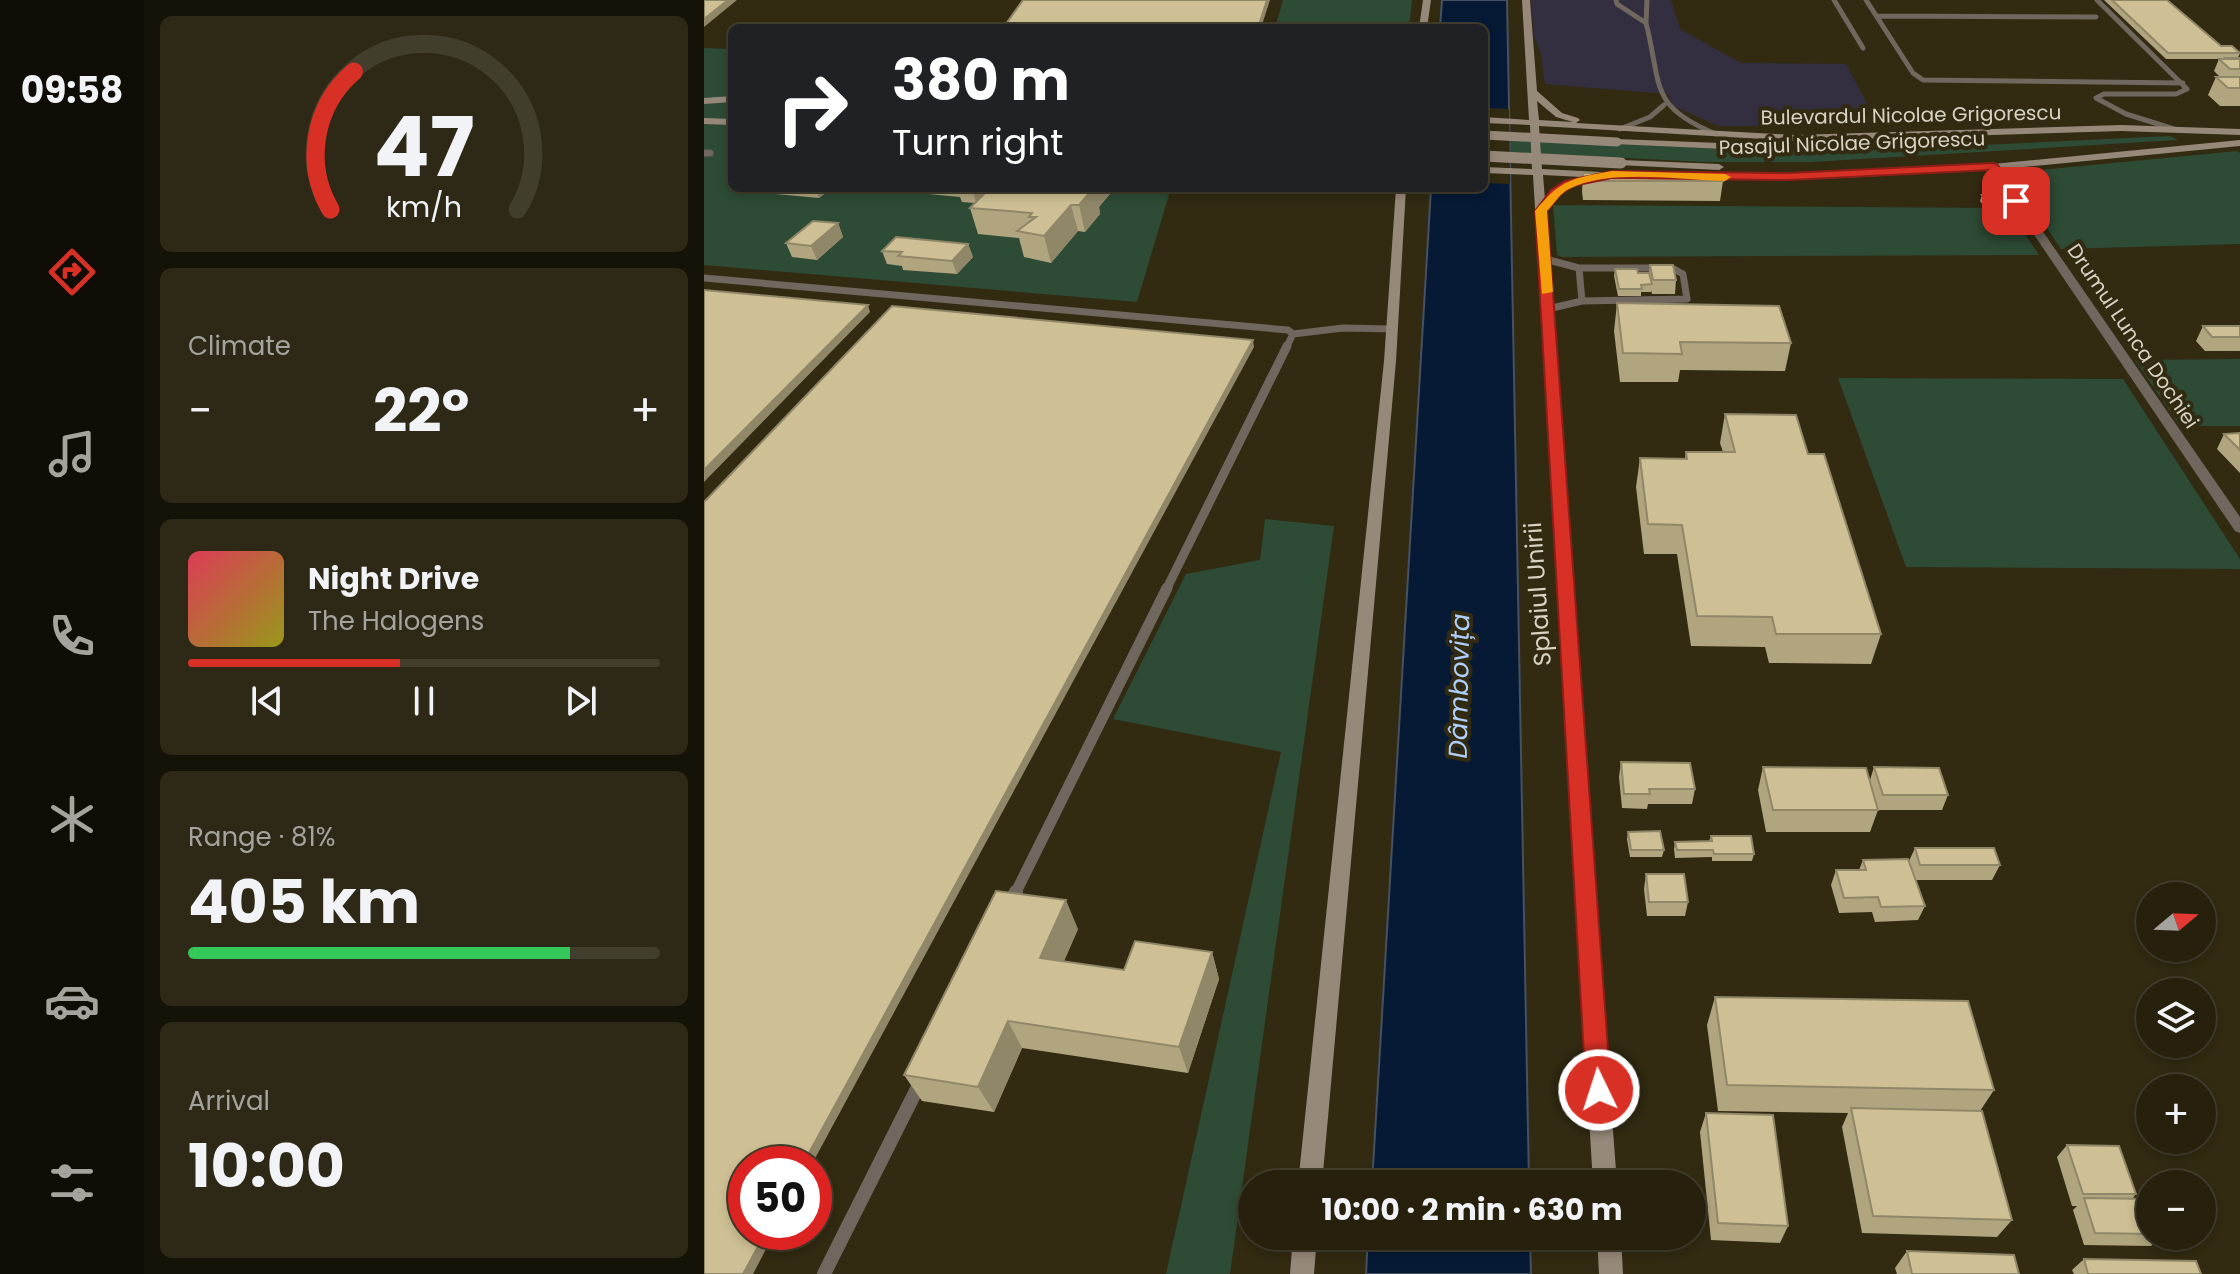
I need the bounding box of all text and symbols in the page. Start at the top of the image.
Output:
text: 380 m [892,41,1070,120]
icon: right [760,56,864,160]
text: 09:58 [21,65,123,116]
text: 47 [374,88,474,204]
street label: Bulevardul Nicolae Grigorescu [1760,98,2062,132]
text: Turn right [892,117,1063,168]
street label: Pasajul Nicolae Grigorescu [1718,124,1986,162]
pin [1982,167,2050,235]
icon: arrive [1994,179,2038,223]
text: km/h [386,187,462,227]
street label: Drumul Lunca Dochiei [2061,238,2205,434]
icon: directions [44,244,100,300]
text: Climate [188,328,291,364]
text: 22° [373,369,469,453]
text: − [188,380,212,441]
text: + [630,380,660,441]
icon: music [44,426,100,482]
street label: Splaiul Unirii [1516,521,1559,667]
text: Night Drive [308,557,479,600]
text: The Halogens [308,603,484,639]
icon: phone [44,608,100,664]
water label: Dâmbovița [1440,613,1478,759]
icon: previous [245,679,289,723]
icon: pause [402,679,446,723]
icon: next [559,679,603,723]
icon: climate [44,791,100,847]
text: Range · 81% [188,819,336,855]
text: 405 km [188,860,420,944]
north arrow [2136,882,2216,962]
map controls [2136,882,2216,1250]
icon: car [44,973,100,1029]
button: layers [2136,978,2216,1058]
position arrow [1557,1048,1641,1132]
button: + [2136,1074,2216,1154]
text: Arrival [188,1083,270,1119]
text: 10:00 [188,1124,345,1208]
speed limit sign: 50 [728,1146,832,1250]
icon: filters [44,1155,100,1211]
button: − [2136,1170,2216,1250]
text: 10:00 · 2 min · 630 m [1321,1188,1623,1231]

